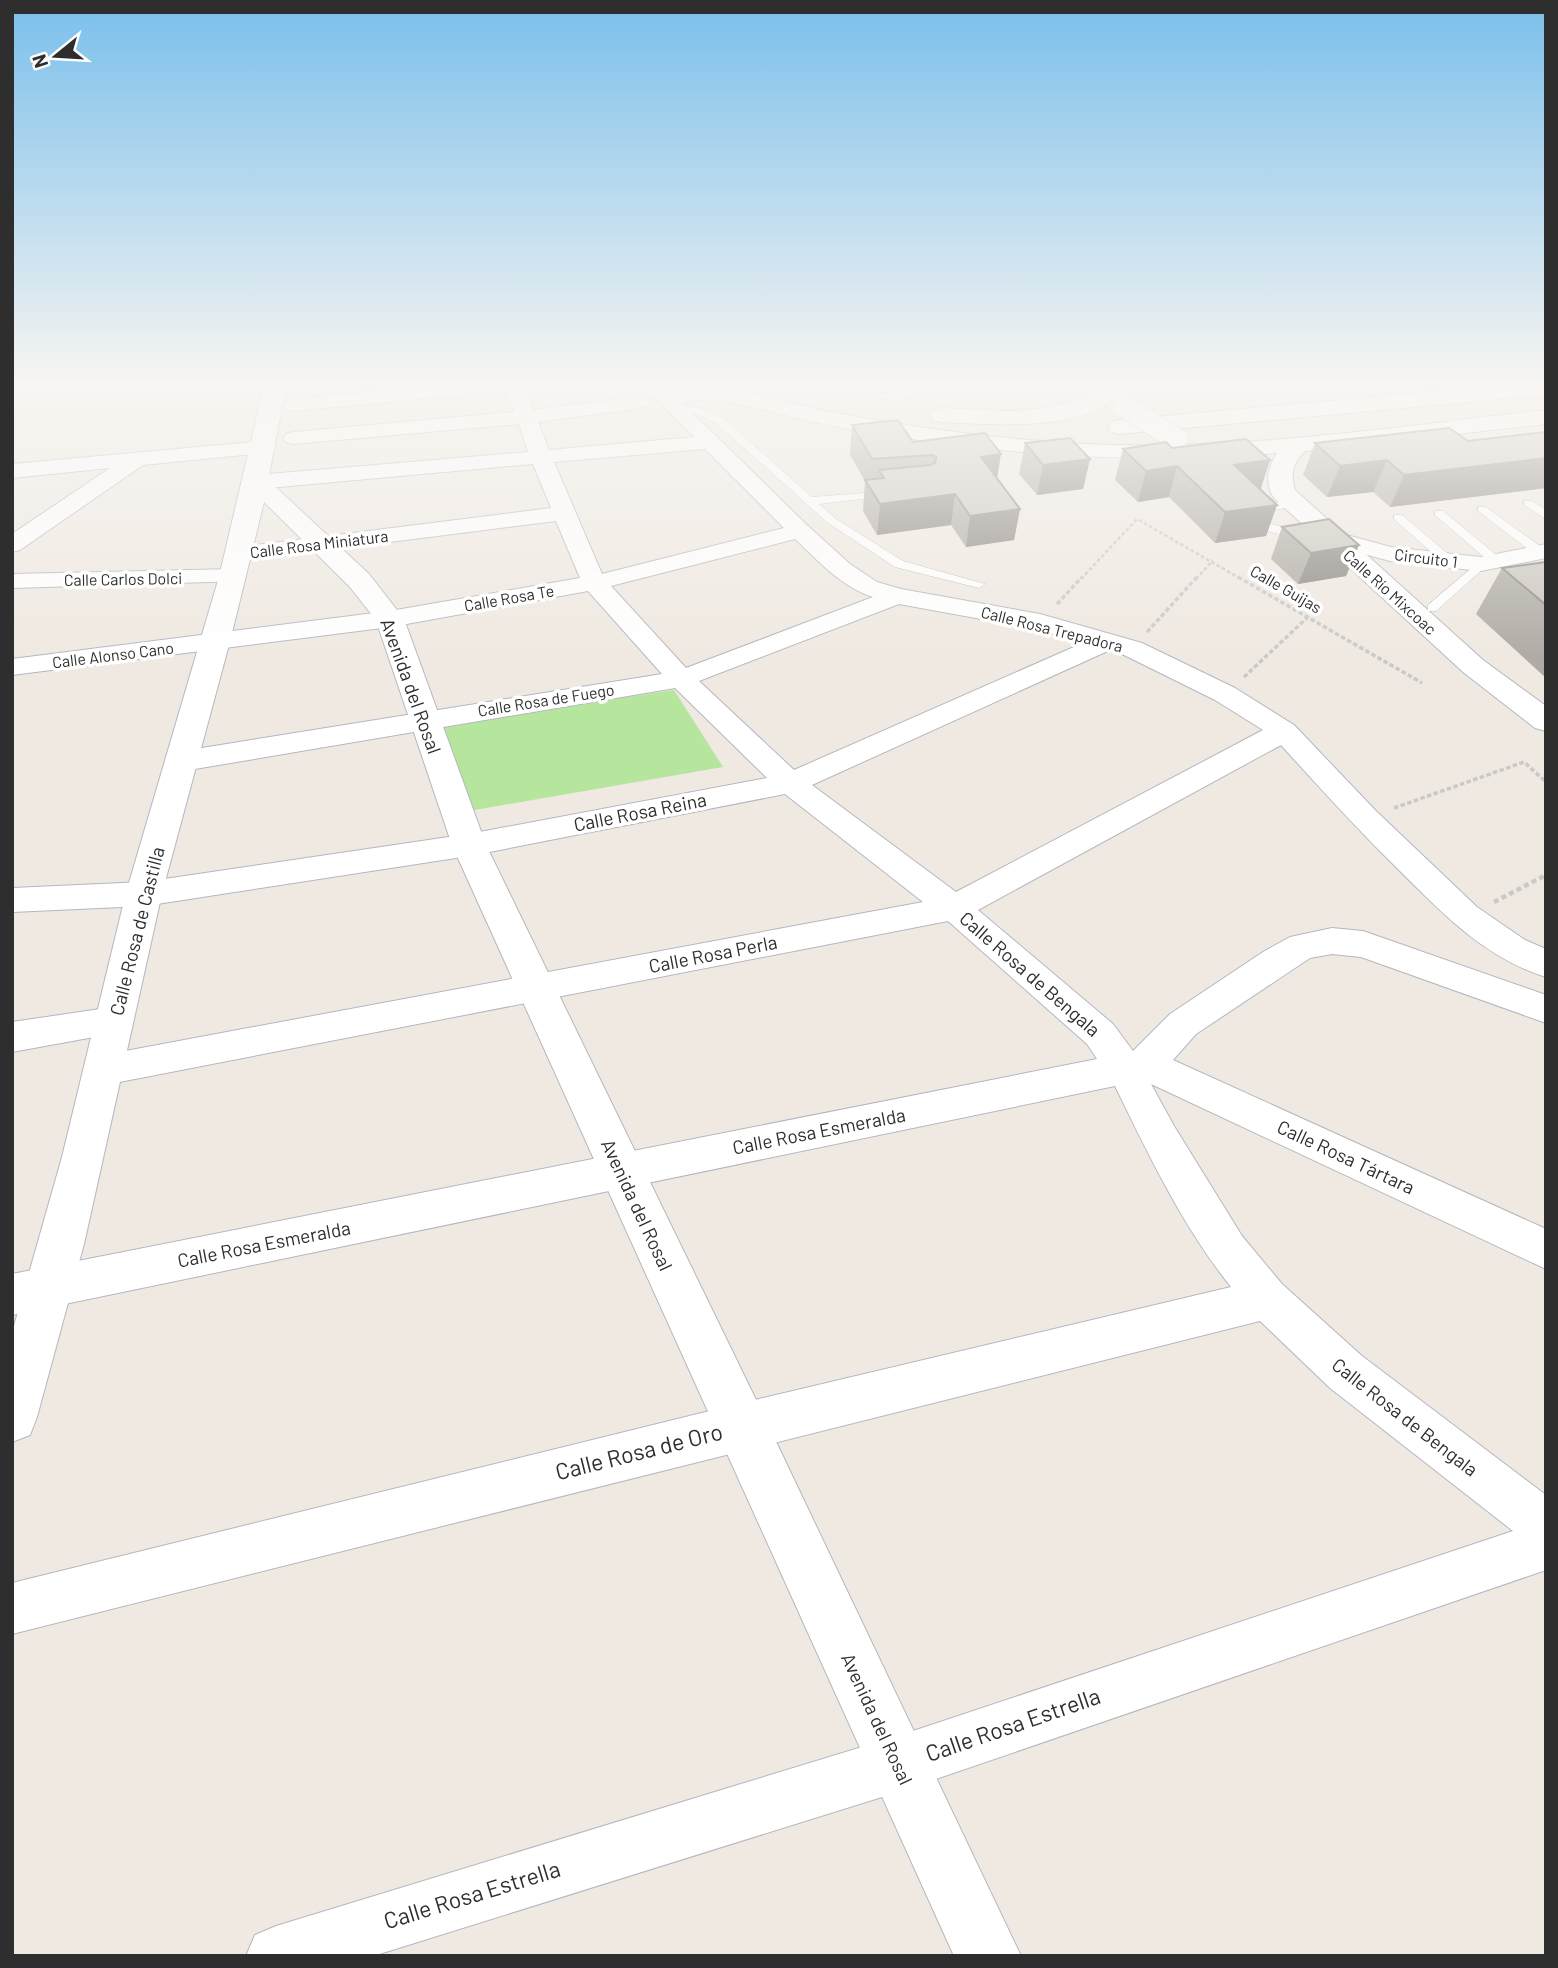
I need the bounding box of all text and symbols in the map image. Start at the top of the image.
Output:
north arrow [21,21,91,91]
text: N [26,52,52,71]
street label: Calle Rosa Miniatura [249,526,389,561]
street label: Circuito 1 [1393,544,1459,571]
street label: Calle Río Mixcoac [1340,545,1441,638]
street label: Calle Guijas [1247,561,1325,617]
street label: Calle Carlos Dolci [64,568,182,589]
street label: Calle Rosa Te [462,580,555,615]
street label: Calle Rosa Trepadora [979,602,1125,655]
street label: Avenida del Rosal [376,615,447,757]
street label: Calle Alonso Cano [51,638,175,671]
street label: Calle Rosa de Fuego [476,679,616,720]
street label: Calle Rosa Reina [572,787,708,836]
street label: Calle Rosa de Castilla [104,844,169,1018]
street label: Calle Rosa de Bengala [955,906,1105,1041]
street label: Calle Rosa Perla [647,930,779,977]
street label: Calle Rosa Esmeralda [730,1102,907,1159]
street label: Calle Rosa Tártara [1274,1115,1419,1198]
street label: Avenida del Rosal [597,1135,678,1274]
street label: Calle Rosa Esmeralda [175,1215,352,1272]
street label: Calle Rosa de Bengala [1328,1352,1483,1481]
street label: Calle Rosa de Oro [552,1417,725,1485]
street label: Avenida del Rosal [837,1649,918,1788]
street label: Calle Rosa Estrella [922,1681,1104,1767]
street label: Calle Rosa Estrella [380,1854,563,1934]

